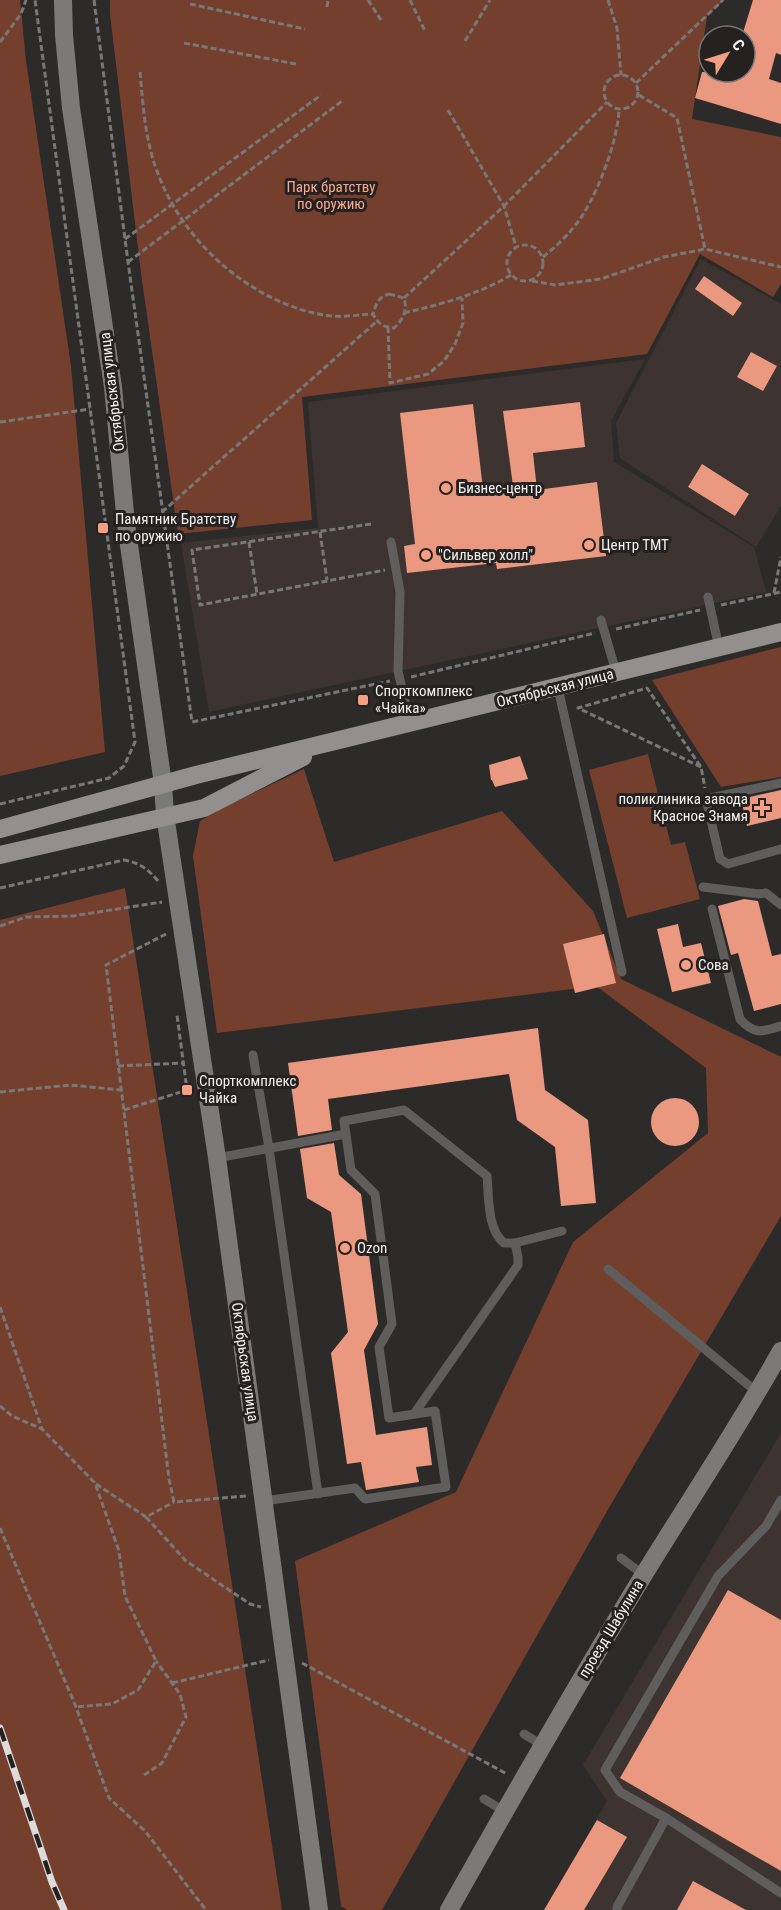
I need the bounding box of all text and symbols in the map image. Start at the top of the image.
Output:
north arrow [697,24,757,84]
text: С [728,36,749,55]
park label: Парк братству по оружию [287,178,375,213]
street label: Октябрьская улица [96,331,128,453]
place label: Бизнес-центр [458,479,542,497]
marker: Бизнес-центр [439,481,453,495]
place label: Памятник Братству по оружию [115,510,236,545]
marker: Памятник Братству по оружию [96,521,110,535]
place label: Центр ТМТ [601,536,669,554]
marker: Центр ТМТ [582,538,596,552]
place label: "Сильвер холл" [438,546,533,564]
marker: "Сильвер холл" [419,548,433,562]
street label: Октябрьская улица [495,665,615,711]
place label: Спорткомплекс «Чайка» [375,682,473,717]
marker: Спорткомплекс «Чайка» [356,693,370,707]
place label: поликлиника завода Красное Знамя [618,790,748,825]
marker: поликлиника завода Красное Знамя [753,799,771,817]
place label: Сова [698,956,729,974]
marker: Сова [679,958,693,972]
place label: Спорткомплекс Чайка [199,1072,297,1107]
marker: Спорткомплекс Чайка [180,1083,194,1097]
place label: Ozon [357,1239,387,1257]
marker: Ozon [338,1241,352,1255]
street label: Октябрьская улица [228,1301,262,1423]
street label: проезд Шабулина [575,1577,647,1681]

